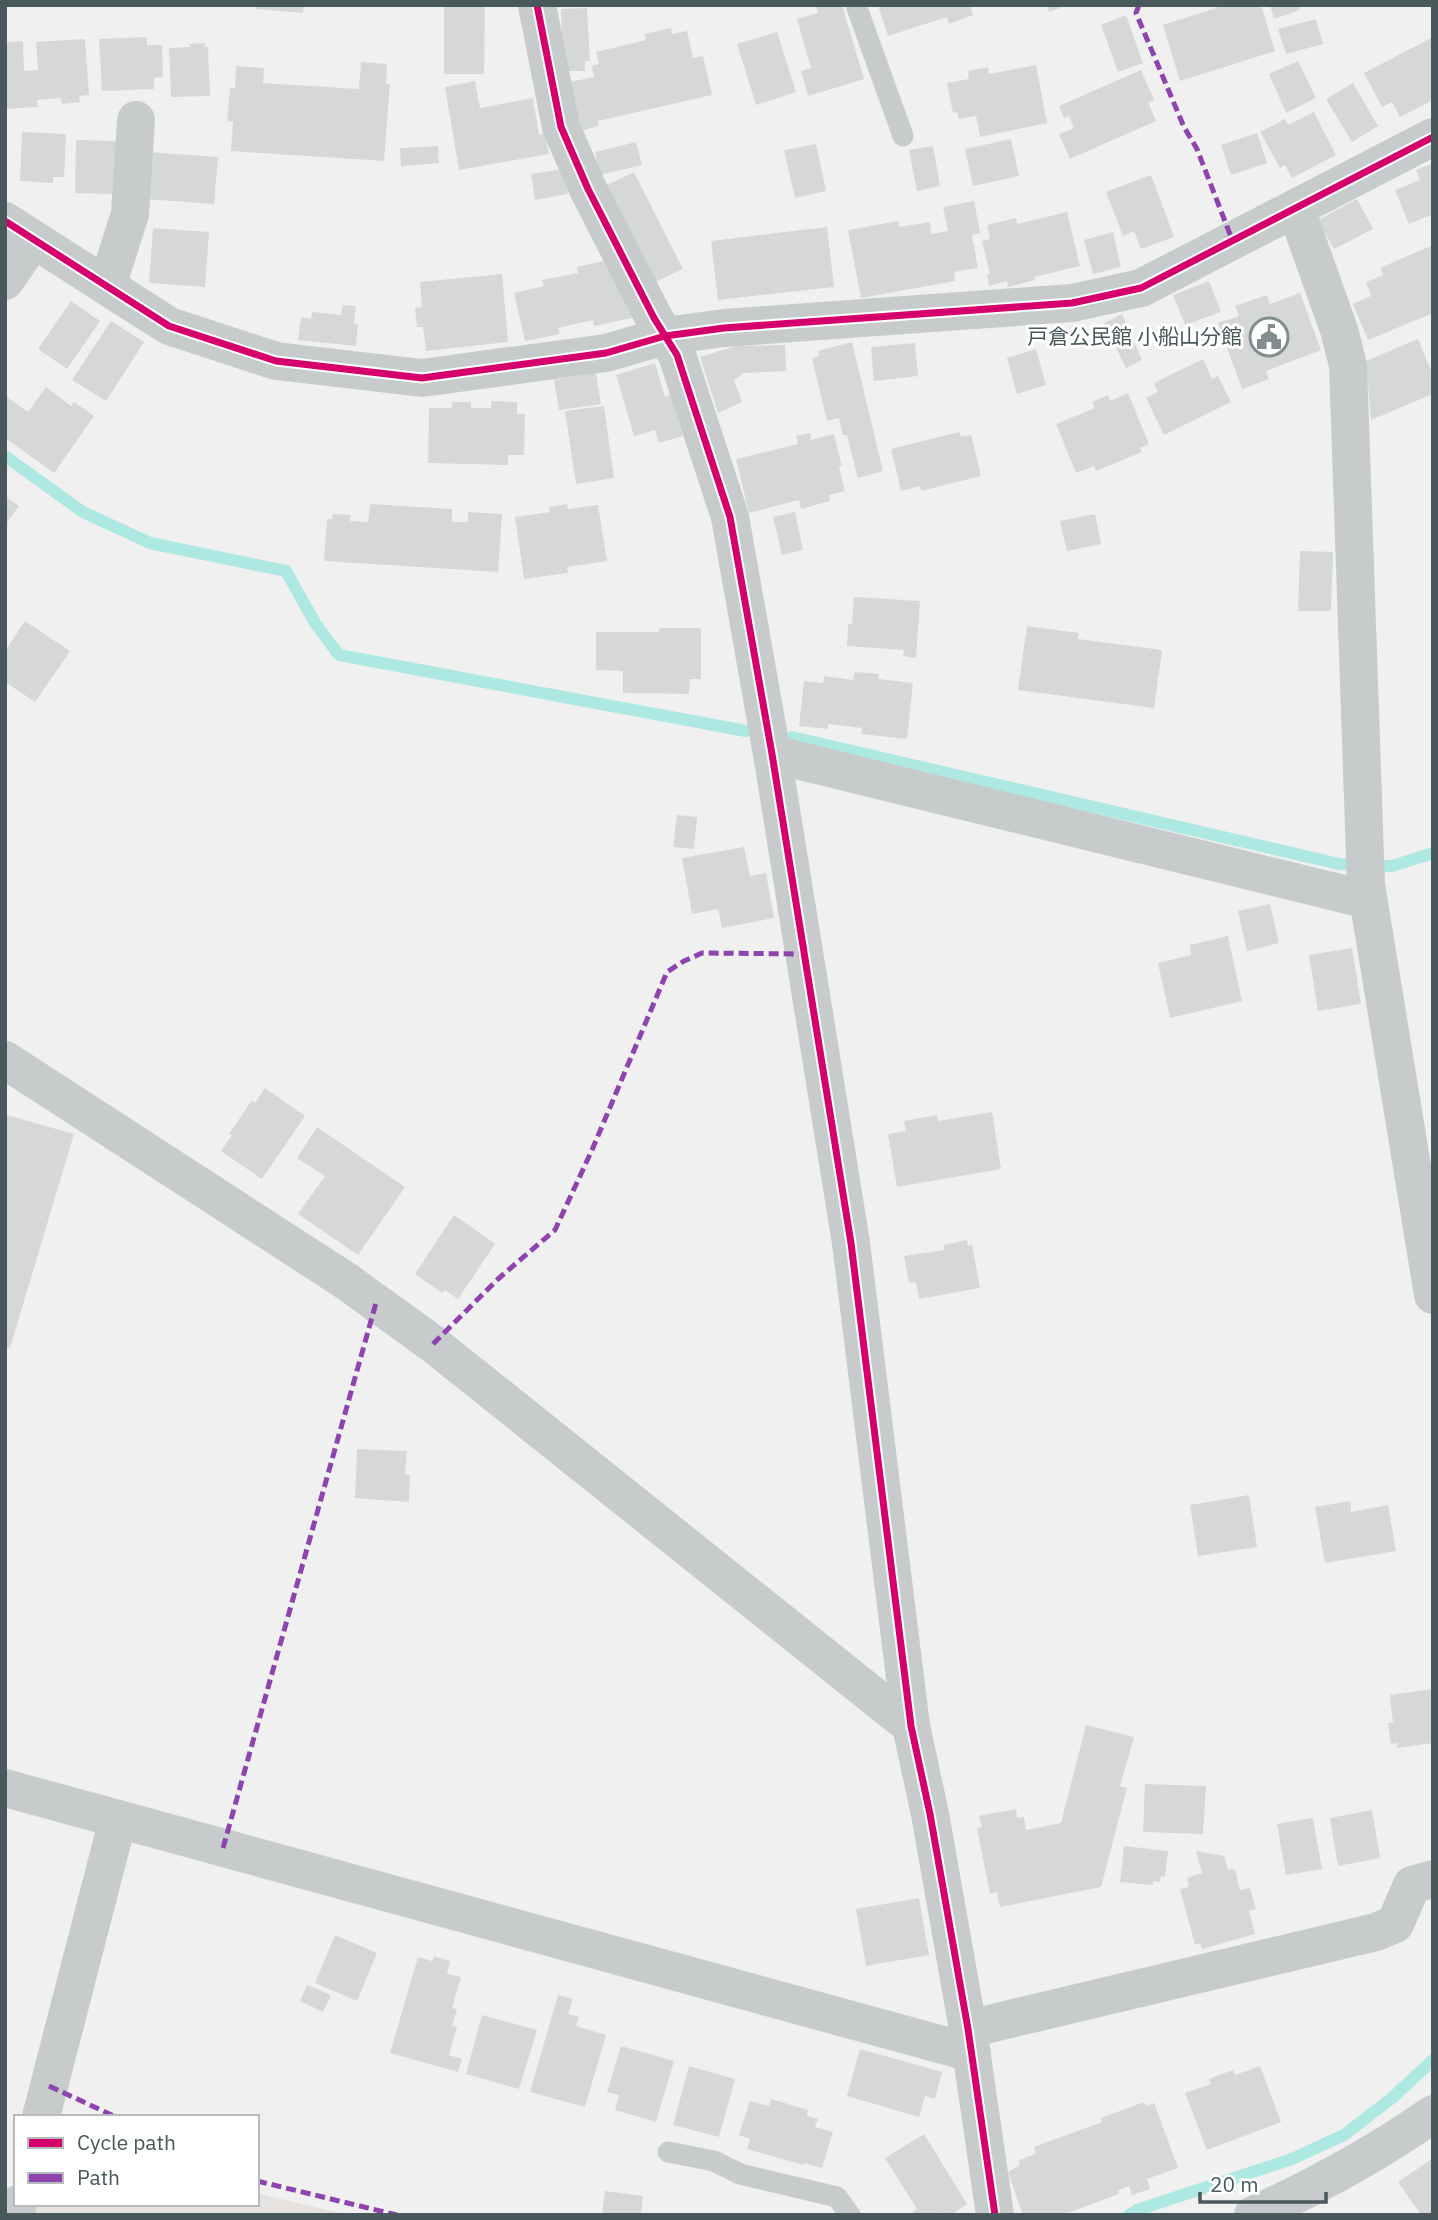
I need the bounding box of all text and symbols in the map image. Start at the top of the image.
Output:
public building icon: 戸倉公民館 小船山分館 [1248,316,1290,358]
place label: 戸倉公民館 小船山分館 [1027,322,1242,350]
legend [14,2115,259,2206]
text: Cycle path [77,2128,176,2156]
scale bar [1200,2160,1326,2204]
text: Path [77,2163,120,2191]
text: 20 m [1210,2170,1259,2198]

